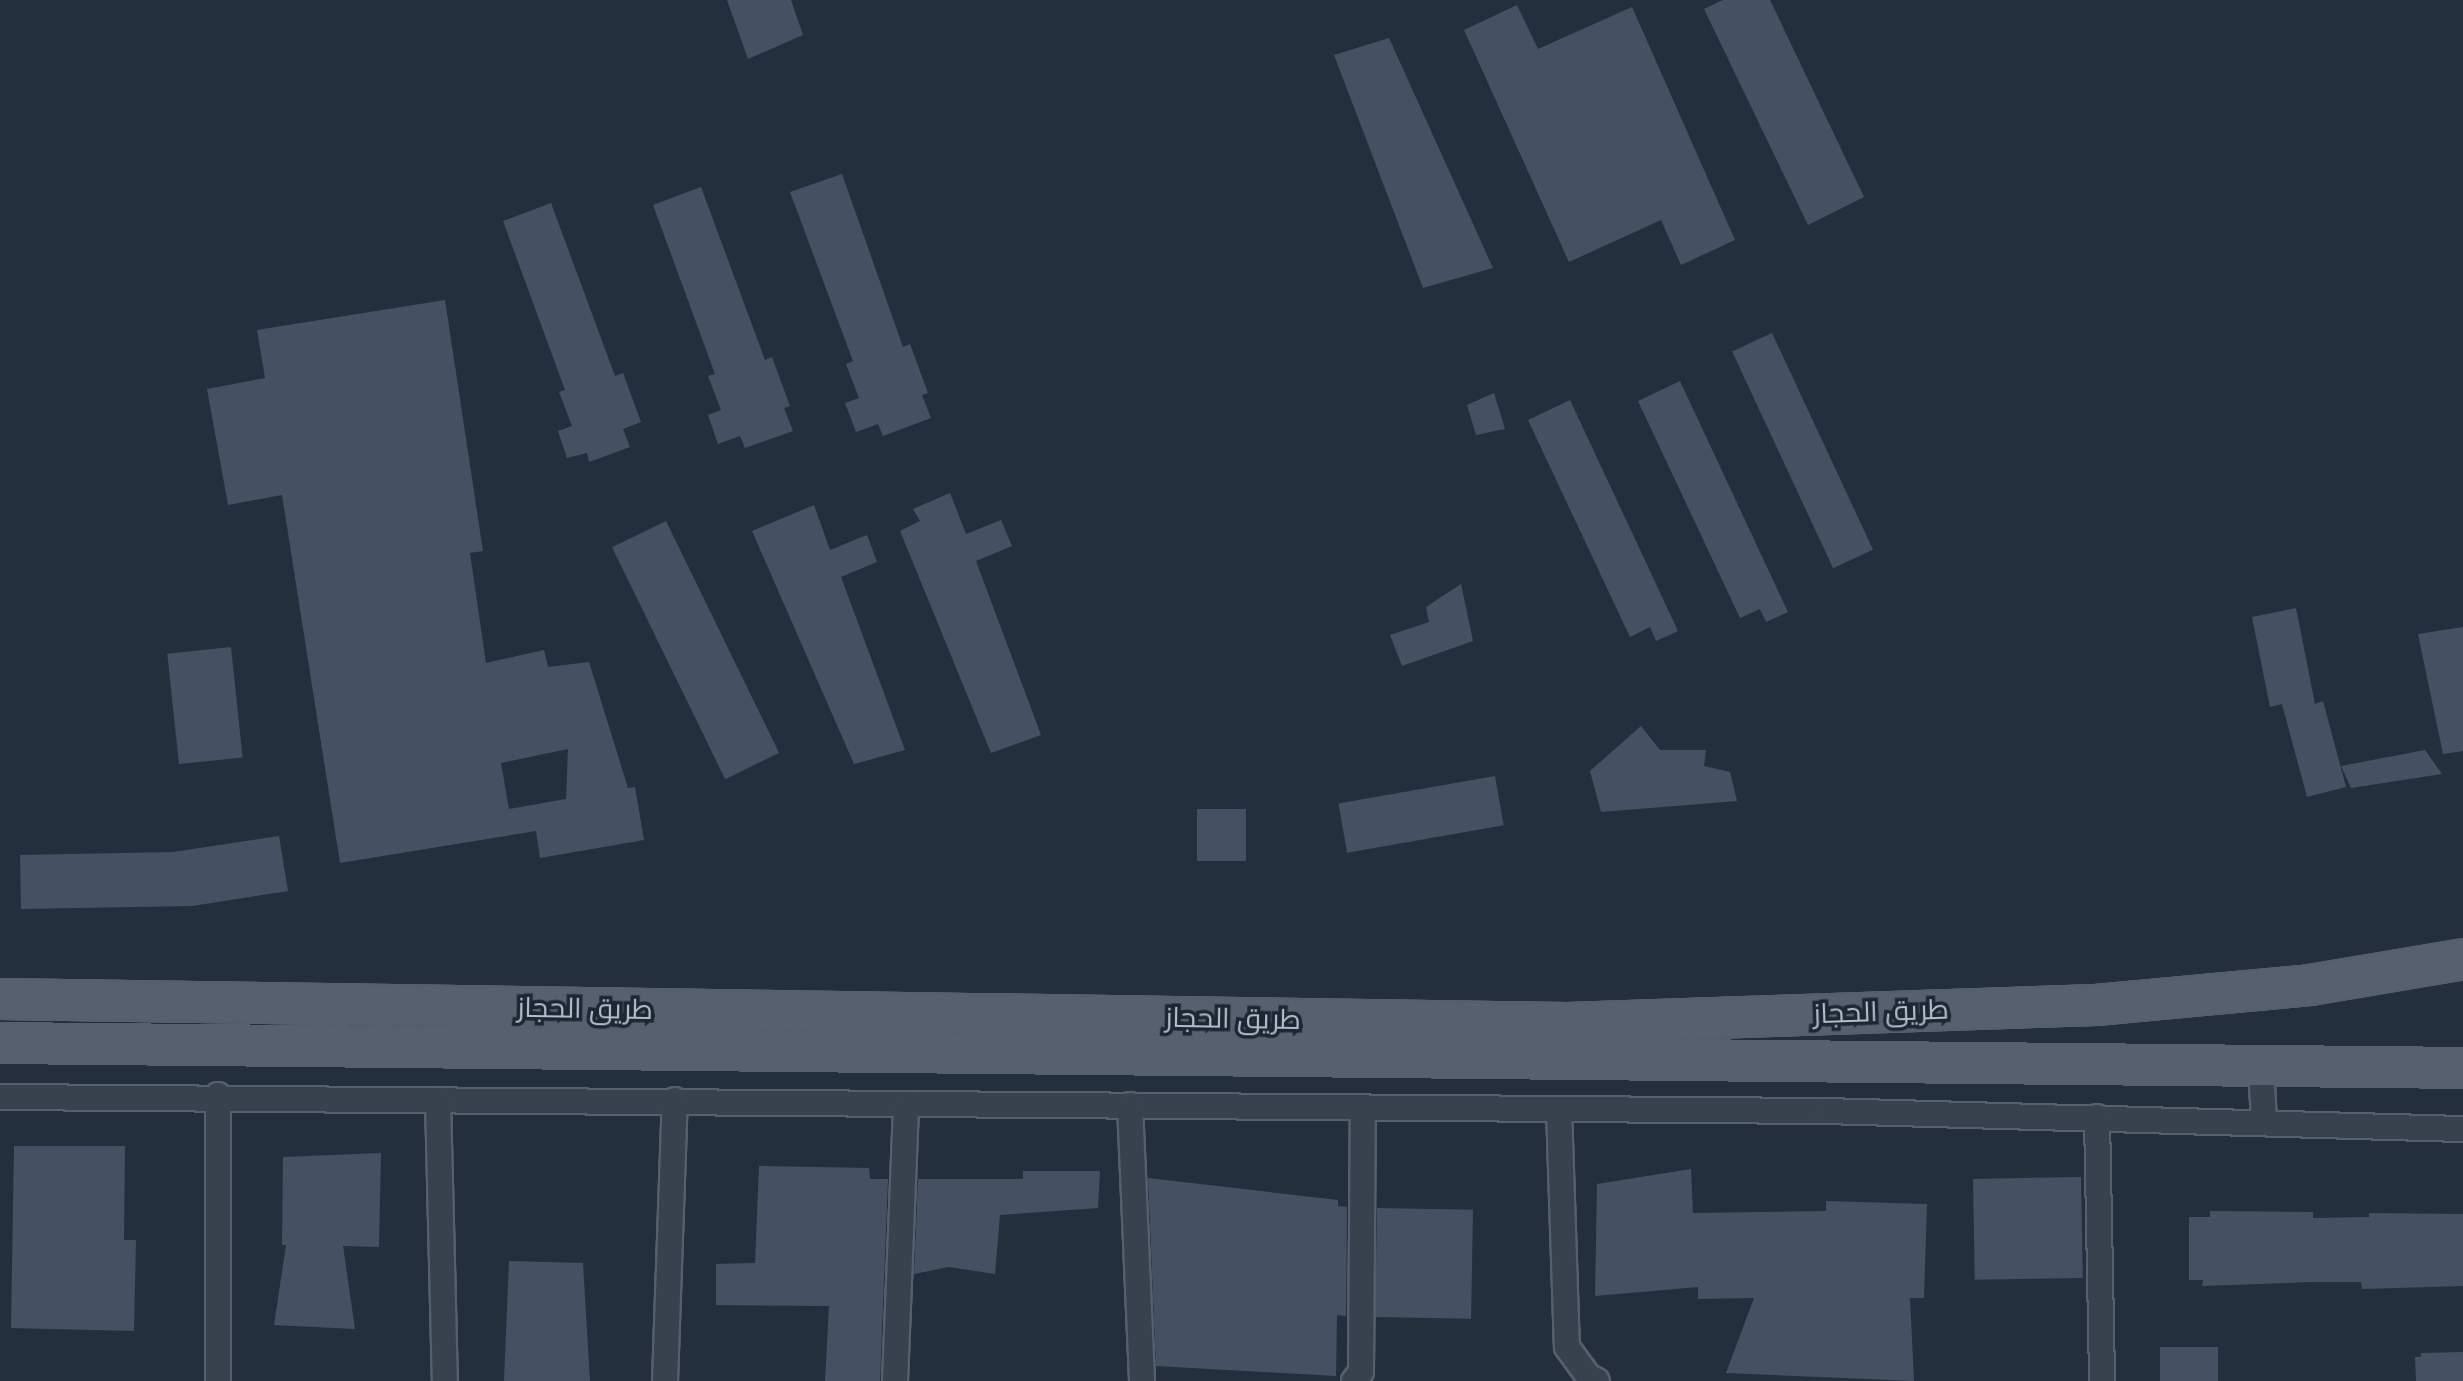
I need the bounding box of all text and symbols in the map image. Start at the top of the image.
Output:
street label: طريق الحجاز [517,990,653,1026]
street label: طريق الحجاز [1812,992,1950,1030]
street label: طريق الحجاز [1165,1000,1301,1036]

